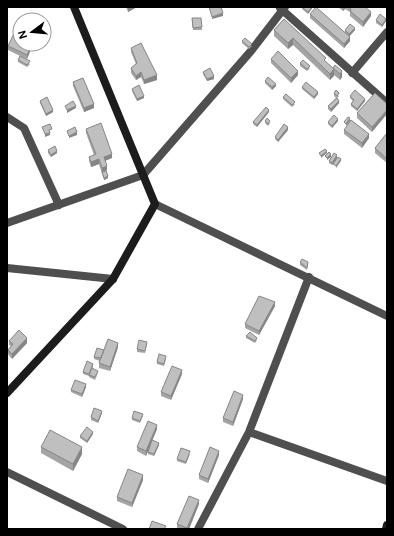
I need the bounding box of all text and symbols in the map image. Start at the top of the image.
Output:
north arrow [12,12,52,52]
text: N [15,29,30,41]

